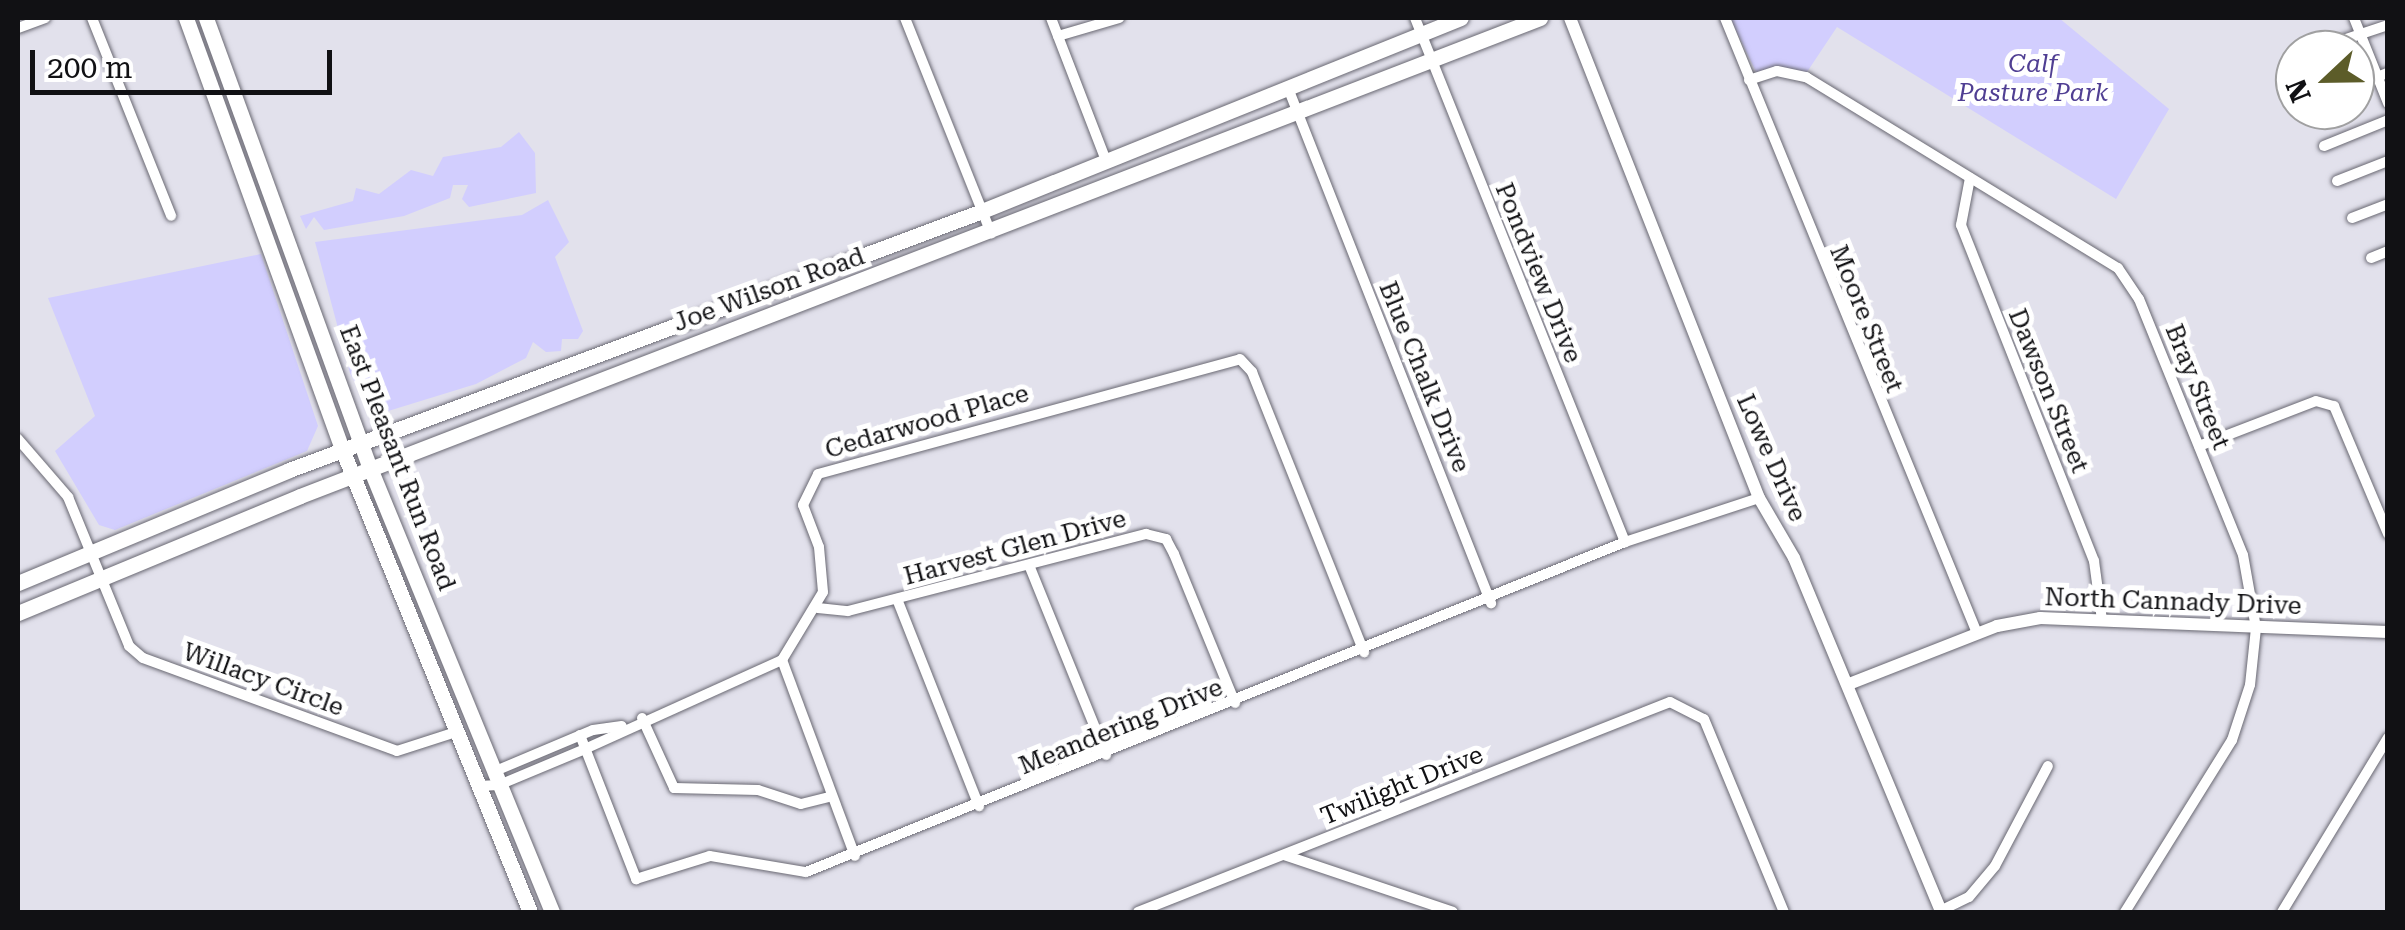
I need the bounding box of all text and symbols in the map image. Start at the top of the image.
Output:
scale bar [35,30,338,92]
north arrow [2275,30,2375,130]
text: 200 m [47,50,132,85]
park label: Calf Pasture Park [1958,50,2108,109]
text: N [2279,74,2318,107]
street label: Pondview Drive [1488,179,1588,367]
street label: Moore Street [1823,241,1909,397]
street label: Joe Wilson Road [669,242,869,338]
street label: Blue Chalk Drive [1372,277,1476,477]
street label: Dawson Street [2001,305,2095,477]
street label: Bray Street [2158,320,2236,454]
street label: East Pleasant Run Road [333,321,461,595]
street label: Cedarwood Place [822,379,1032,465]
street label: Lowe Drive [1730,390,1812,526]
street label: Harvest Glen Drive [901,504,1129,592]
street label: North Cannady Drive [2044,583,2302,621]
street label: Willacy Circle [179,637,347,723]
street label: Meandering Drive [1015,672,1227,782]
street label: Twilight Drive [1316,740,1488,832]

